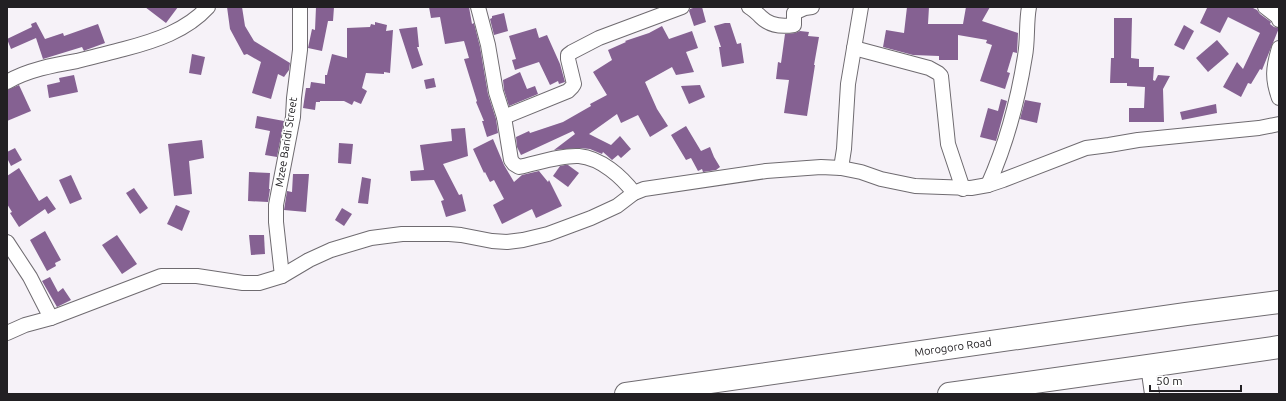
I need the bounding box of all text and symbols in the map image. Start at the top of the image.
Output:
street label: Mzee Baridi Street [273,95,299,188]
street label: Morogoro Road [914,336,992,358]
scale bar [1150,367,1241,393]
text: 50 m [1156,374,1183,387]

